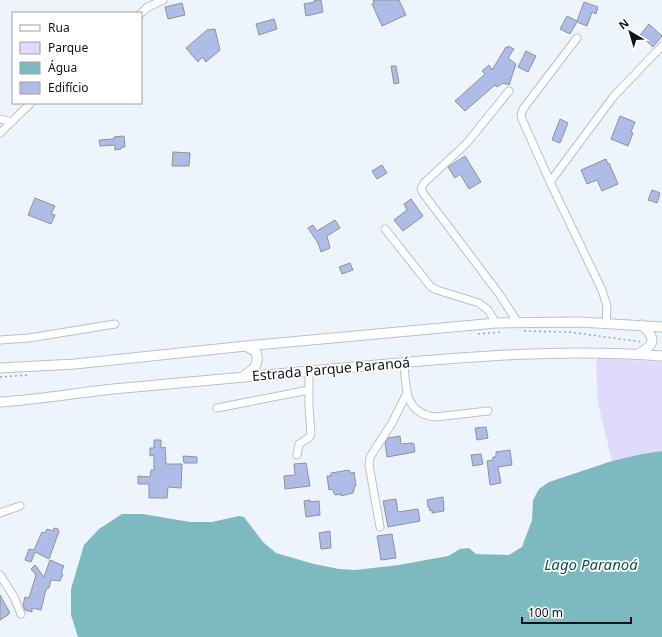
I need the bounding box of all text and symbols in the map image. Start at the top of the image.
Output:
legend [12,12,142,104]
north arrow [610,12,650,52]
text: N [615,15,632,32]
text: Rua [48,19,70,36]
text: Parque [48,39,89,56]
text: Água [48,59,77,76]
text: Edifício [48,79,89,96]
street label: Estrada Parque Paranoá [251,352,411,385]
water label: Lago Paranoá [544,554,638,574]
scale bar [522,599,631,625]
text: 100 m [528,604,563,621]

